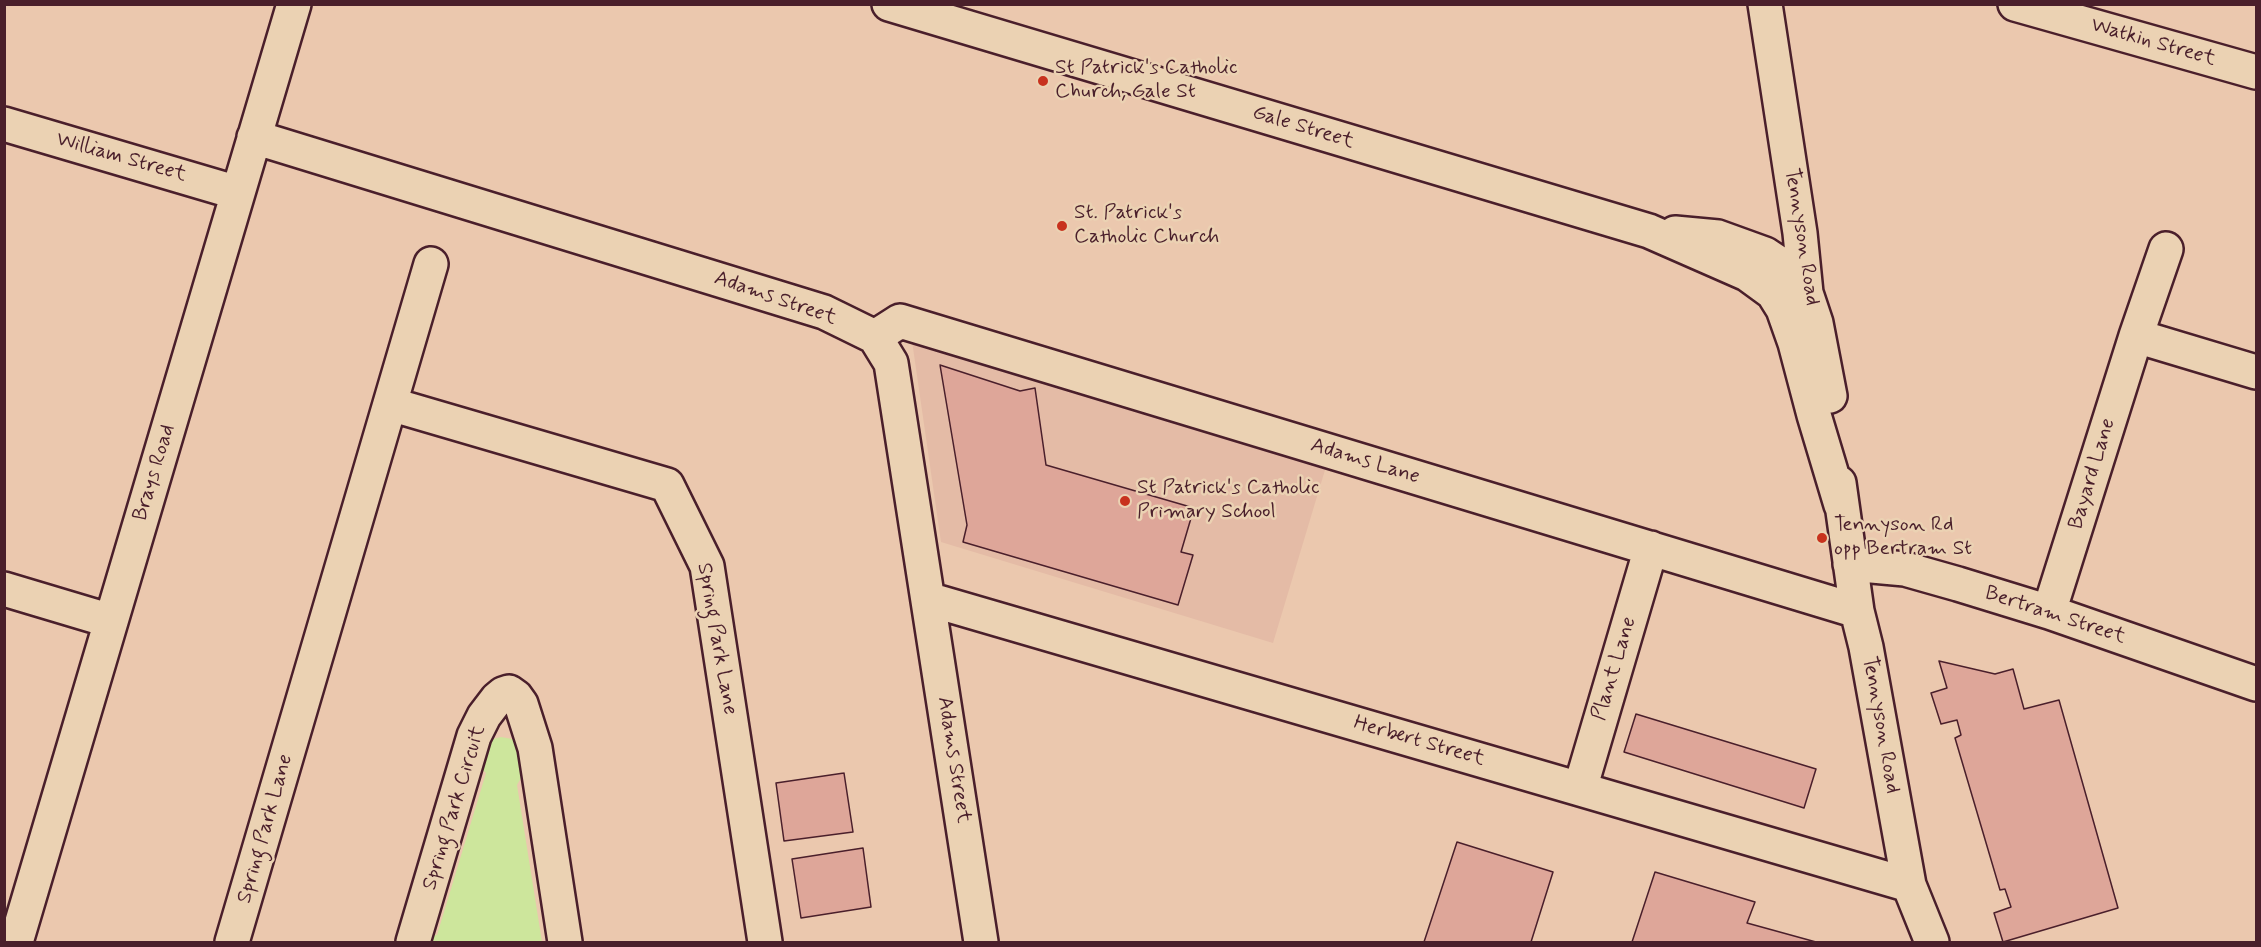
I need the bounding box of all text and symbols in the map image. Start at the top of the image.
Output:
street label: Watkin Street [2088,13,2218,73]
place label: St Patrick's Catholic Church, Gale St [1055,56,1238,106]
marker: St Patrick's Catholic Church, Gale St [1036,74,1050,88]
street label: Gale Street [1249,101,1357,155]
street label: William Street [53,127,189,189]
street label: Tennyson Road [1778,166,1824,308]
place label: St. Patrick's Catholic Church [1074,201,1219,251]
marker: St. Patrick's Catholic Church [1055,219,1069,233]
street label: Adams Street [711,266,839,332]
street label: Bayard Lane [2064,415,2122,533]
street label: Brays Road [128,422,182,524]
street label: Adams Lane [1307,433,1423,491]
place label: St Patrick's Catholic Primary School [1137,476,1320,526]
marker: St Patrick's Catholic Primary School [1118,494,1132,508]
place label: Tennyson Rd opp Bertram St [1834,513,1972,563]
marker: Tennyson Rd opp Bertram St [1815,531,1829,545]
street label: Spring Park Lane [690,561,742,717]
street label: Bertram Street [1981,581,2129,651]
street label: Plant Lane [1587,614,1643,724]
street label: Tennyson Road [1856,654,1904,796]
street label: Adams Street [931,695,975,825]
street label: Herbert Street [1351,711,1487,773]
street label: Spring Park Circuit [418,723,492,893]
street label: Spring Park Lane [233,752,299,906]

